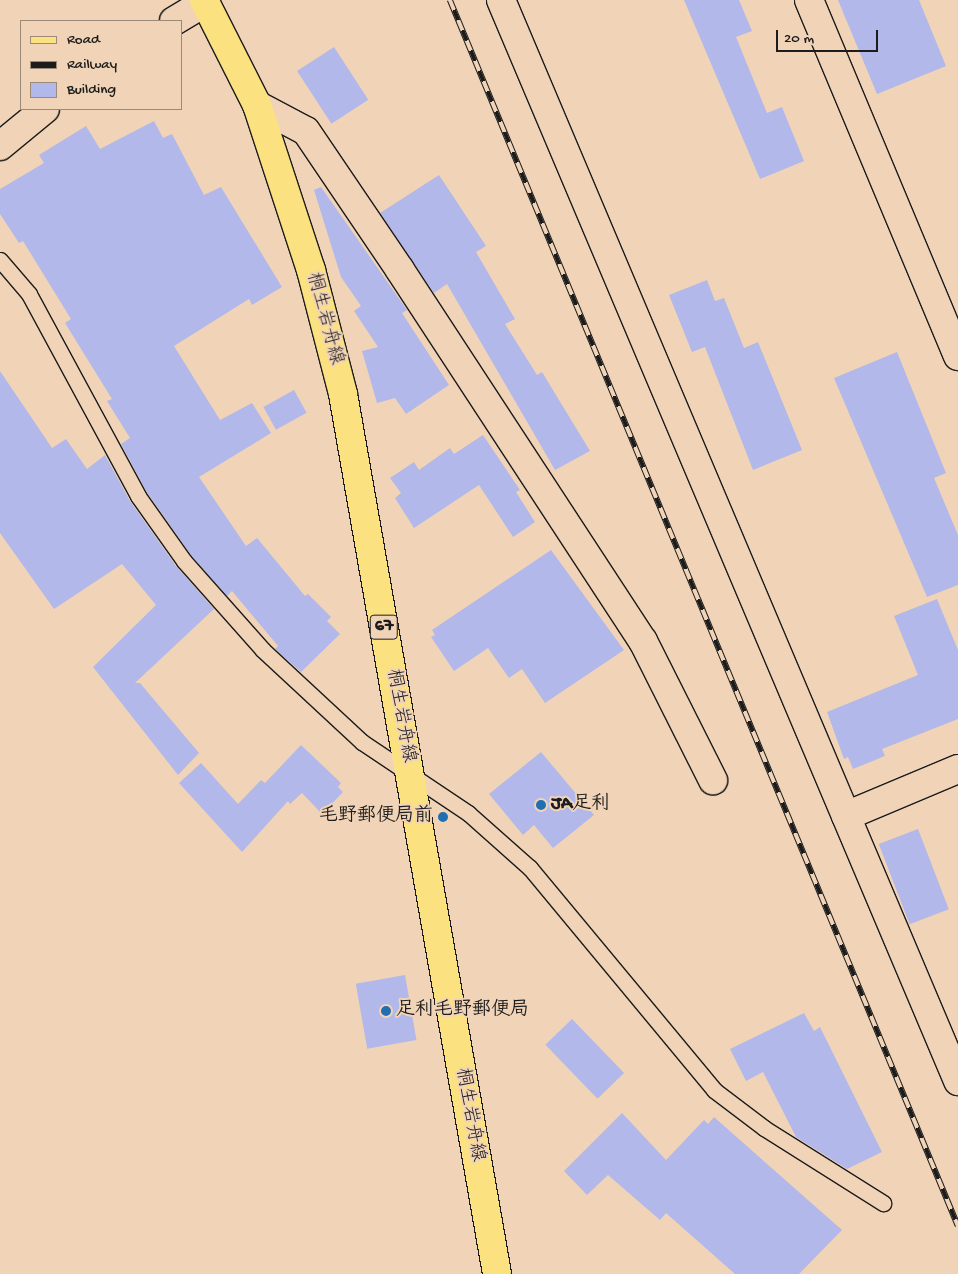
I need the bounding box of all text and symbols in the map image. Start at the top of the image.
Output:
legend [20,20,182,110]
scale bar [778,20,880,52]
text: 20 m [784,30,814,48]
text: Road [67,31,100,49]
text: Railway [67,56,117,74]
text: Building [67,81,116,99]
street label: 桐生岩舟線 [301,270,347,368]
road number: 67 [369,612,399,642]
street label: 桐生岩舟線 [381,667,419,765]
place label: JA足利 [551,794,610,816]
marker: JA足利 [535,799,547,811]
place label: 毛野郵便局前 [319,806,433,828]
marker: 毛野郵便局前 [437,811,449,823]
place label: 足利毛野郵便局 [396,1000,529,1022]
marker: 足利毛野郵便局 [380,1005,392,1017]
street label: 桐生岩舟線 [450,1066,488,1164]

